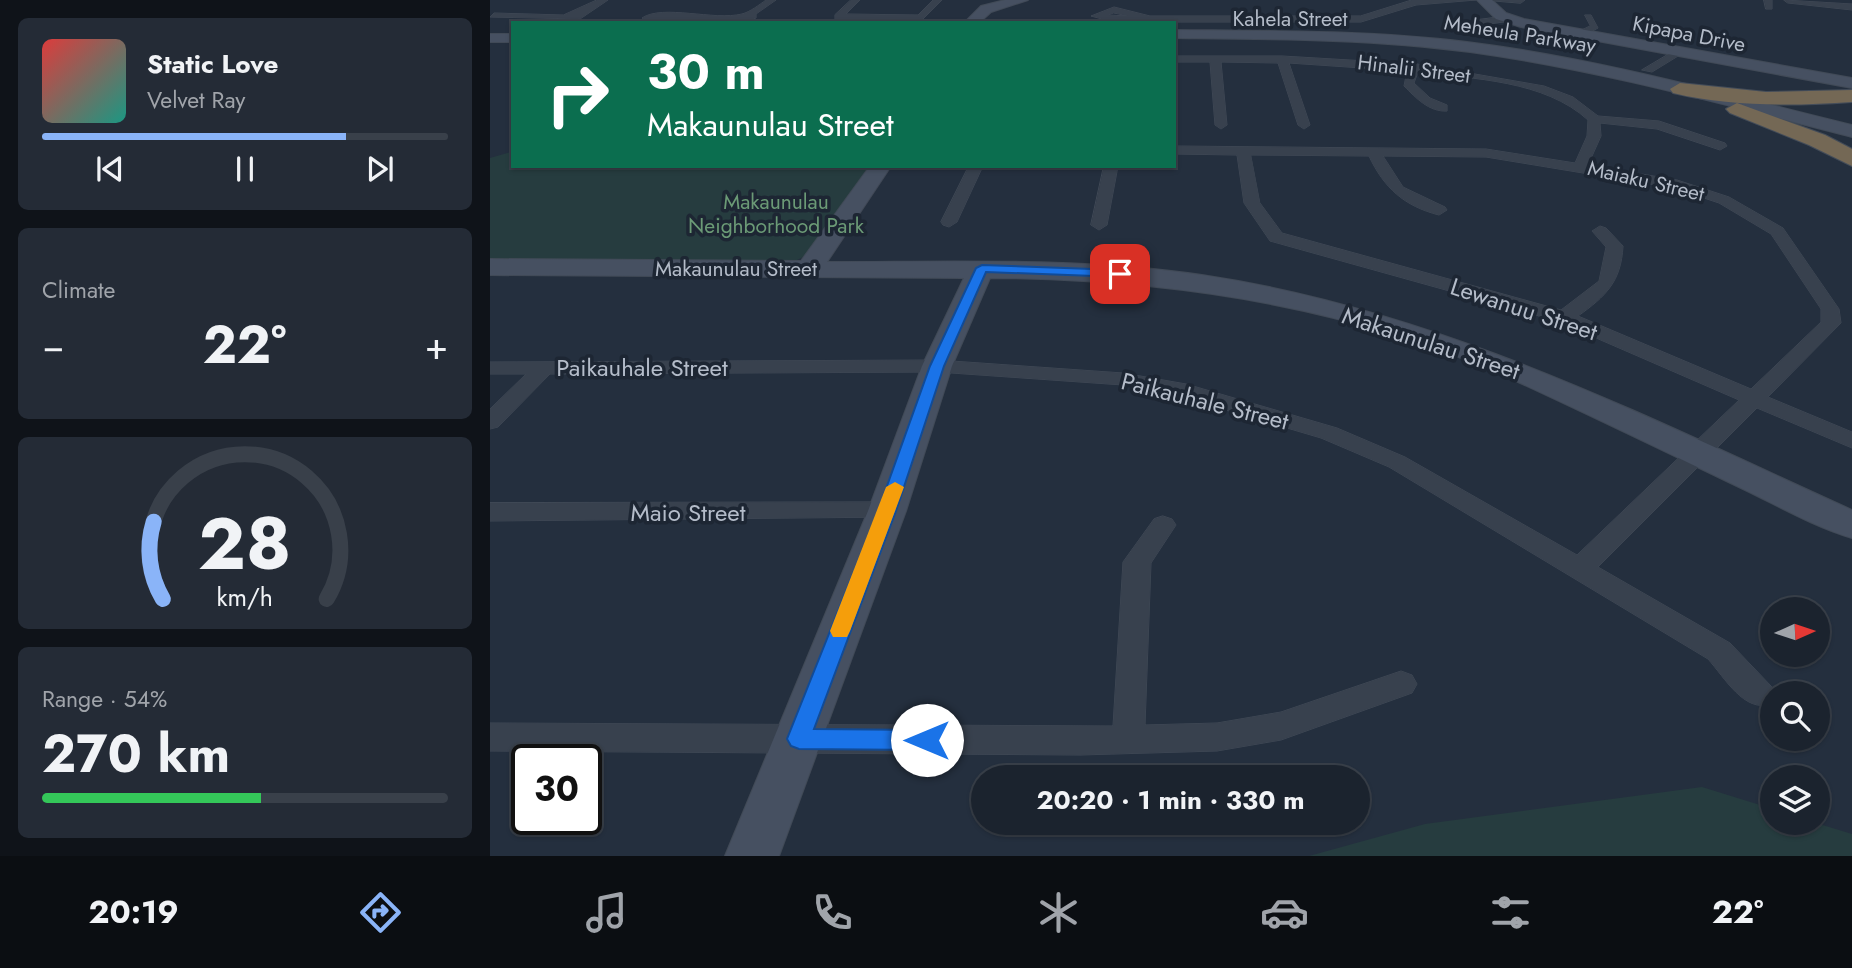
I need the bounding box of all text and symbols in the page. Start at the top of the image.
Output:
street label: Kahela Street [1232,4,1348,34]
street label: Meheula Parkway [1442,7,1599,61]
street label: Kipapa Drive [1630,8,1748,60]
text: 30 m [647,37,765,107]
text: Static Love [147,45,279,83]
street label: Hinalii Street [1356,47,1472,91]
icon: right [532,49,623,140]
text: Velvet Ray [147,83,245,117]
text: Makaunulau Street [647,102,894,148]
icon: previous [91,150,129,188]
icon: pause [226,150,264,188]
icon: next [361,150,399,188]
street label: Maiaku Street [1585,153,1707,209]
park label: Makaunulau Neighborhood Park [688,187,865,241]
pin [1090,244,1150,304]
street label: Makaunulau Street [655,254,817,284]
icon: arrive [1101,255,1139,293]
street label: Lewanuu Street [1446,269,1602,349]
text: Climate [42,273,115,307]
street label: Makaunulau Street [1338,298,1525,388]
text: 22° [203,307,286,383]
text: − [42,318,64,373]
text: + [425,318,448,373]
street label: Paikauhale Street [556,350,728,385]
street label: Paikauhale Street [1118,363,1293,439]
text: 28 [198,491,292,596]
street label: Maio Street [631,495,746,530]
text: km/h [217,579,273,615]
north arrow [1760,597,1830,667]
map controls [1760,597,1830,835]
button: search [1760,681,1830,751]
text: Range · 54% [42,682,167,716]
position arrow [890,703,964,777]
text: 270 km [42,716,230,792]
speed limit sign: 30 [511,744,602,835]
button: layers [1760,765,1830,835]
text: 20:20 · 1 min · 330 m [1037,781,1304,819]
icon: directions [356,888,405,937]
icon: music [582,888,631,937]
icon: phone [808,888,857,937]
icon: climate [1034,888,1083,937]
icon: car [1260,888,1309,937]
icon: filters [1486,888,1535,937]
text: 20:19 [89,889,179,935]
text: 22° [1712,889,1763,935]

